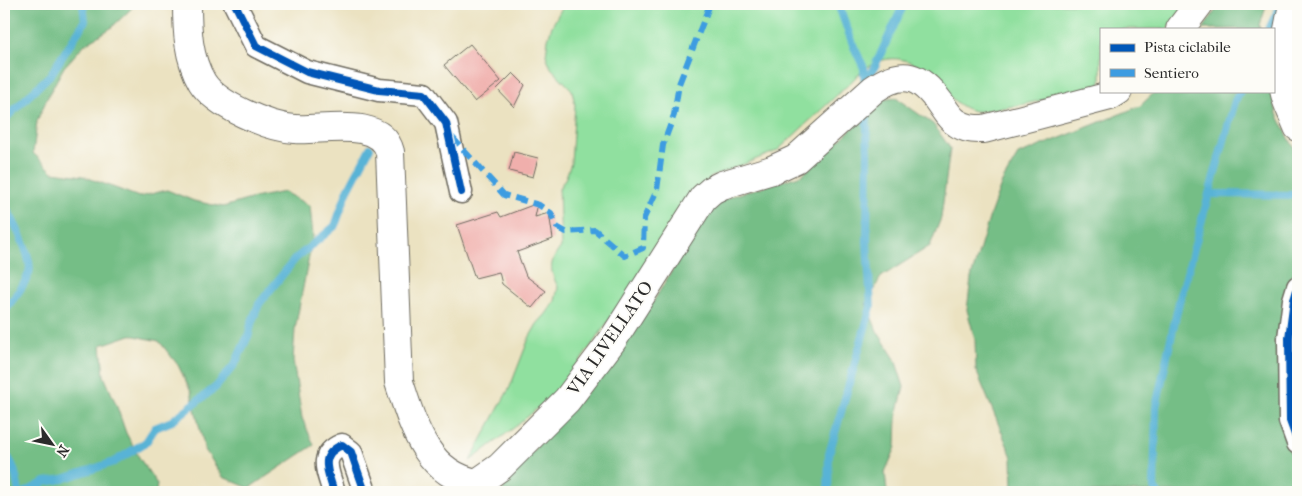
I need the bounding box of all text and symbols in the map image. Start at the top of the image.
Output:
legend [1100,28,1274,92]
text: Pista ciclabile [1144,38,1231,56]
text: Sentiero [1144,64,1199,82]
street label: VIA LIVELLATO [563,277,658,400]
north arrow [28,418,78,468]
text: N [52,442,73,460]

